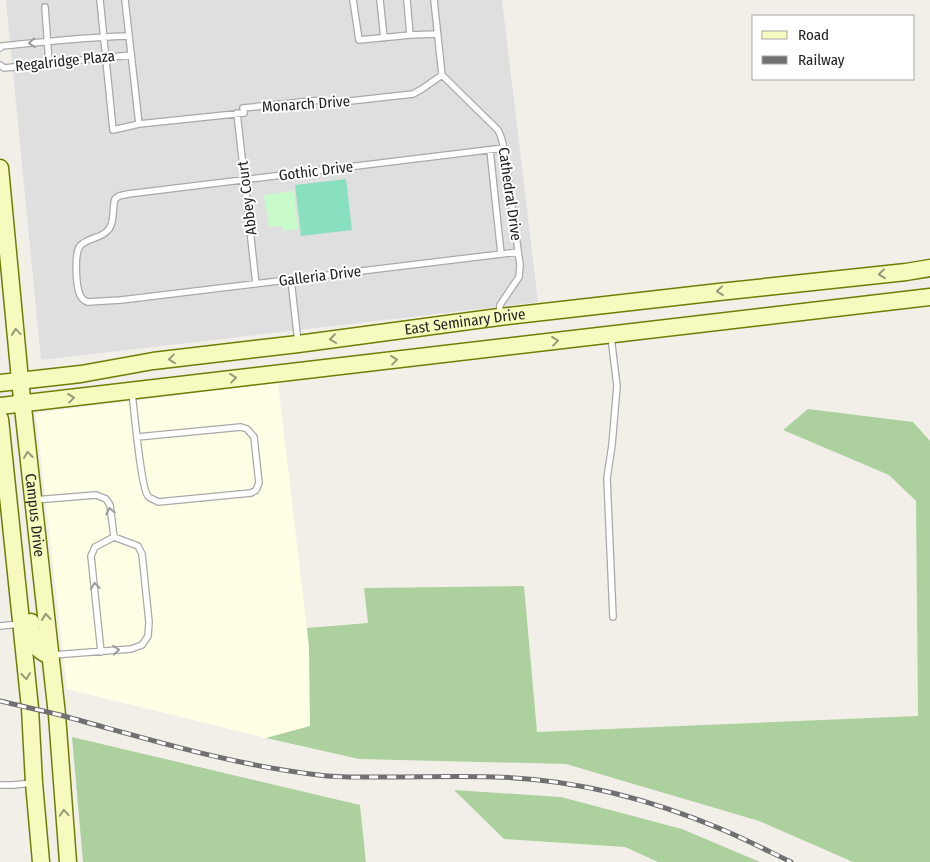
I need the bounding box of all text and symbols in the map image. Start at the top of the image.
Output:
legend [752,15,915,80]
text: Road [798,26,829,44]
one-way arrow [28,37,36,48]
street label: Regalridge Plaza [14,47,116,75]
text: Railway [798,51,845,69]
street label: Monarch Drive [261,92,351,116]
street label: Cathedral Drive [495,146,525,242]
street label: Gothic Drive [278,158,354,184]
street label: Abbey Court [234,160,260,236]
street label: Galleria Drive [278,262,362,290]
one-way arrow [877,269,885,280]
one-way arrow [716,286,724,297]
street label: East Seminary Drive [403,305,526,339]
one-way arrow [10,328,21,336]
one-way arrow [329,333,337,344]
one-way arrow [552,336,560,347]
one-way arrow [167,353,175,364]
one-way arrow [390,355,398,366]
one-way arrow [229,373,237,384]
one-way arrow [67,393,75,404]
one-way arrow [23,451,34,459]
street label: Campus Drive [21,473,48,558]
one-way arrow [105,507,116,516]
one-way arrow [89,581,100,589]
one-way arrow [41,612,52,620]
one-way arrow [113,645,121,656]
one-way arrow [20,672,31,680]
one-way arrow [59,809,70,817]

